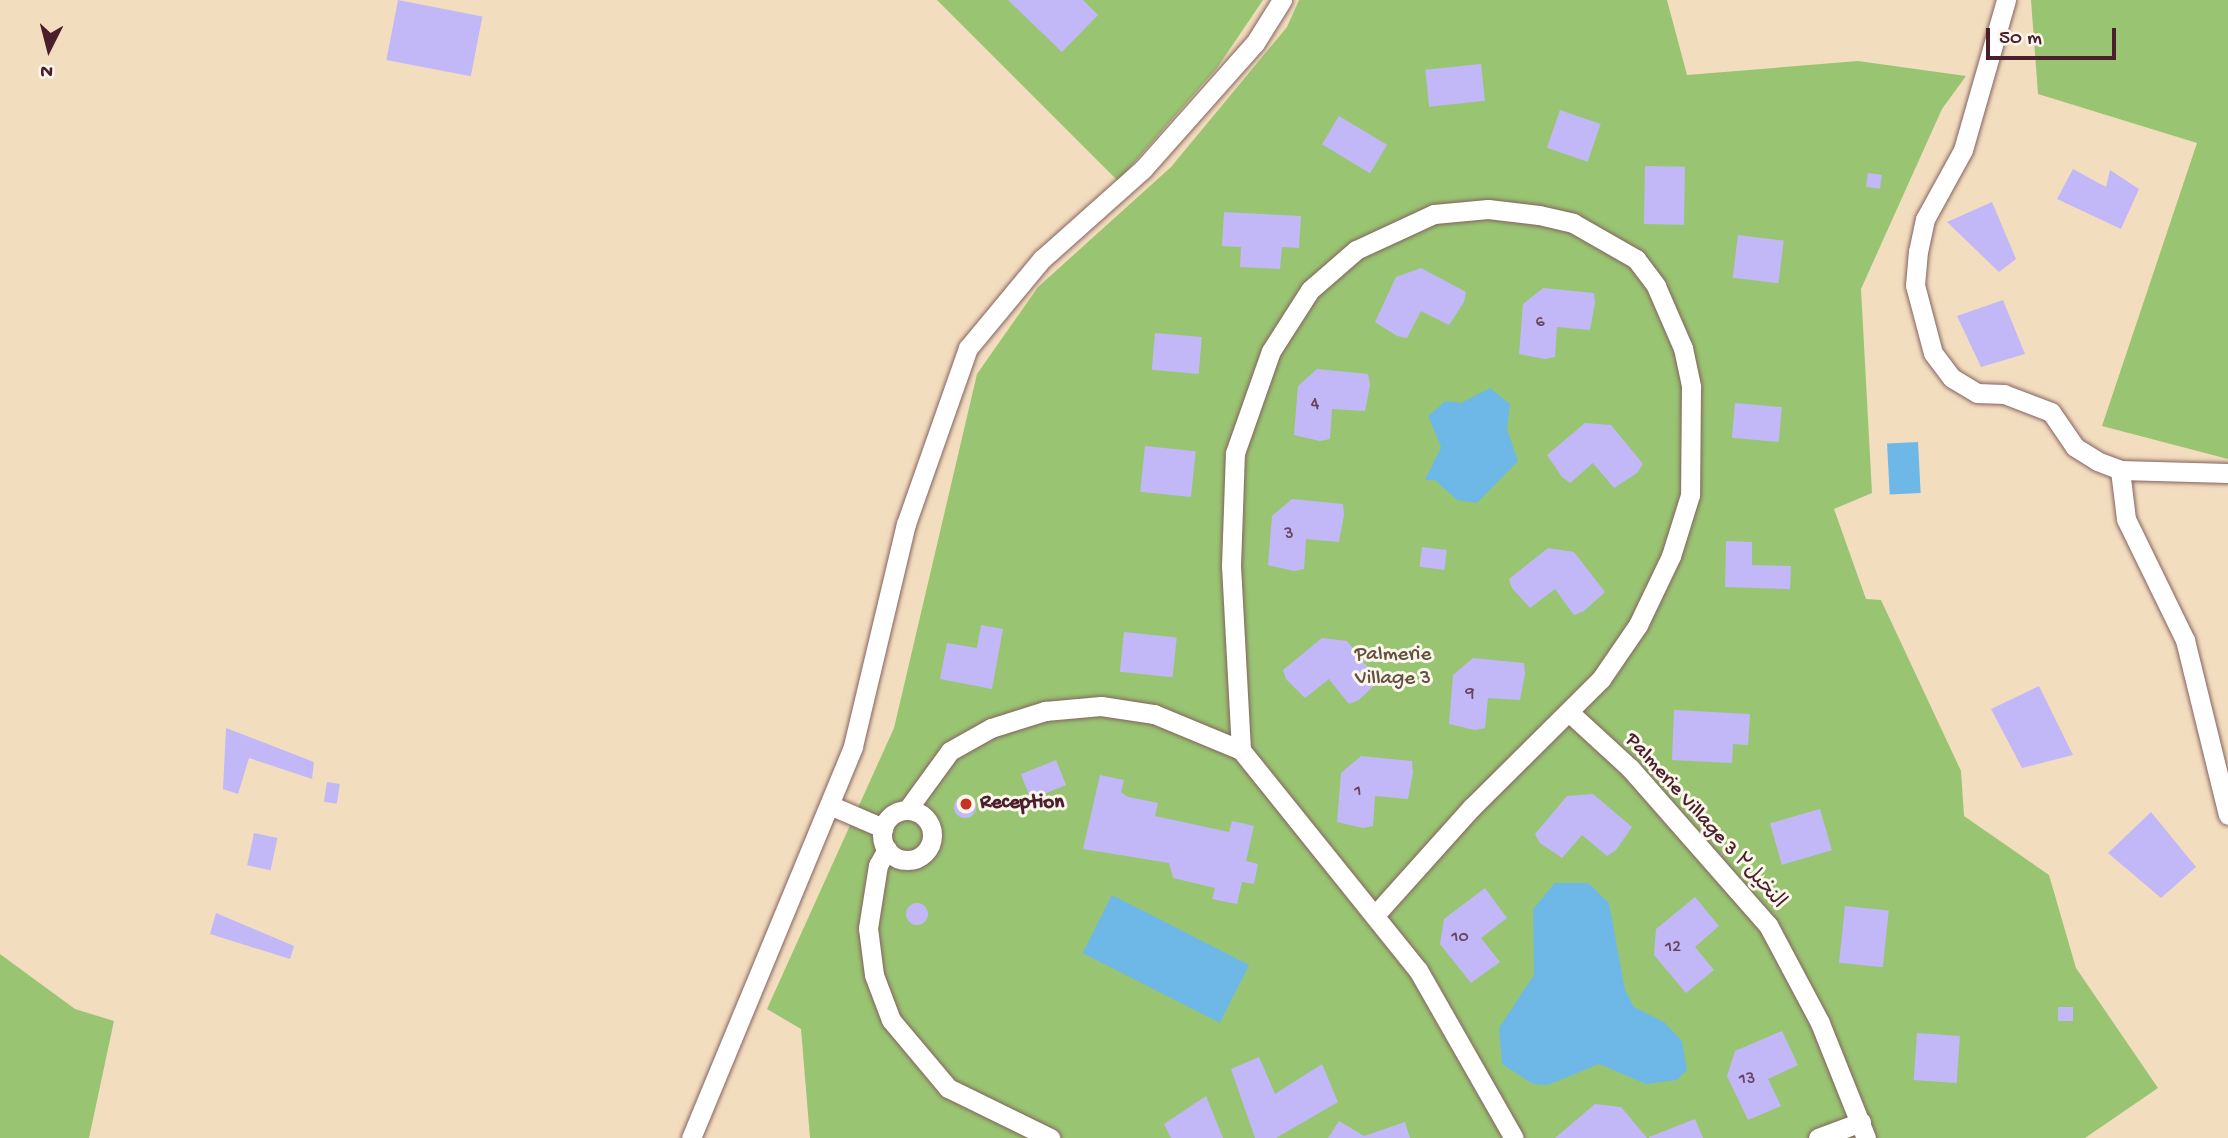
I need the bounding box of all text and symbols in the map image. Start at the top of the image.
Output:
north arrow [14,14,84,84]
scale bar [1990,14,2120,58]
text: 50 m [1999,27,2042,52]
text: N [39,58,54,82]
house number: 6 [1535,312,1545,334]
house number: 4 [1311,394,1319,416]
house number: 3 [1284,524,1294,546]
park label: Palmerie Village 3 [1355,643,1431,693]
house number: 9 [1465,683,1475,705]
street label: Palmerie Village 3 النخيل٣ [1618,729,1790,915]
house number: 1 [1354,781,1362,803]
place label: Reception [980,791,1064,817]
marker: Reception [958,796,974,812]
house number: 10 [1451,927,1469,949]
house number: 12 [1665,937,1681,959]
house number: 13 [1739,1069,1755,1091]

